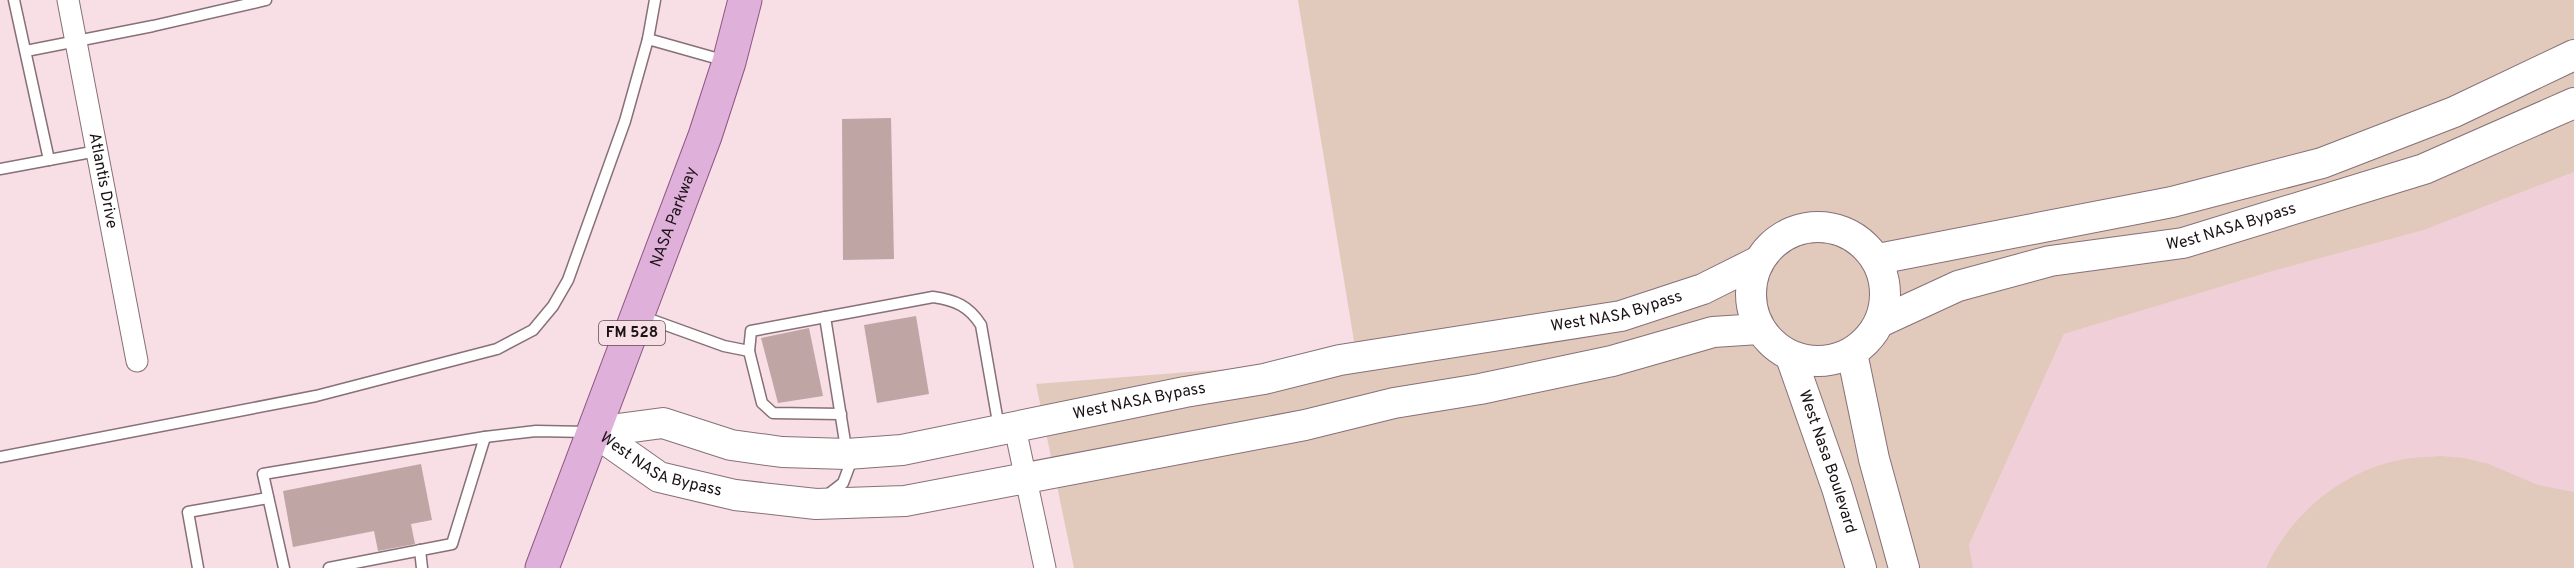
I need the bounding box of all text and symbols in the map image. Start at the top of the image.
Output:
street label: Atlantis Drive [84,131,121,230]
street label: NASA Parkway [646,164,702,270]
street label: West NASA Bypass [2165,199,2299,255]
street label: West NASA Bypass [1549,286,1685,337]
road number: FM 528 [599,321,665,345]
street label: West NASA Bypass [1071,379,1207,425]
street label: West Nasa Boulevard [1793,388,1860,536]
street label: West NASA Bypass [595,428,724,502]

